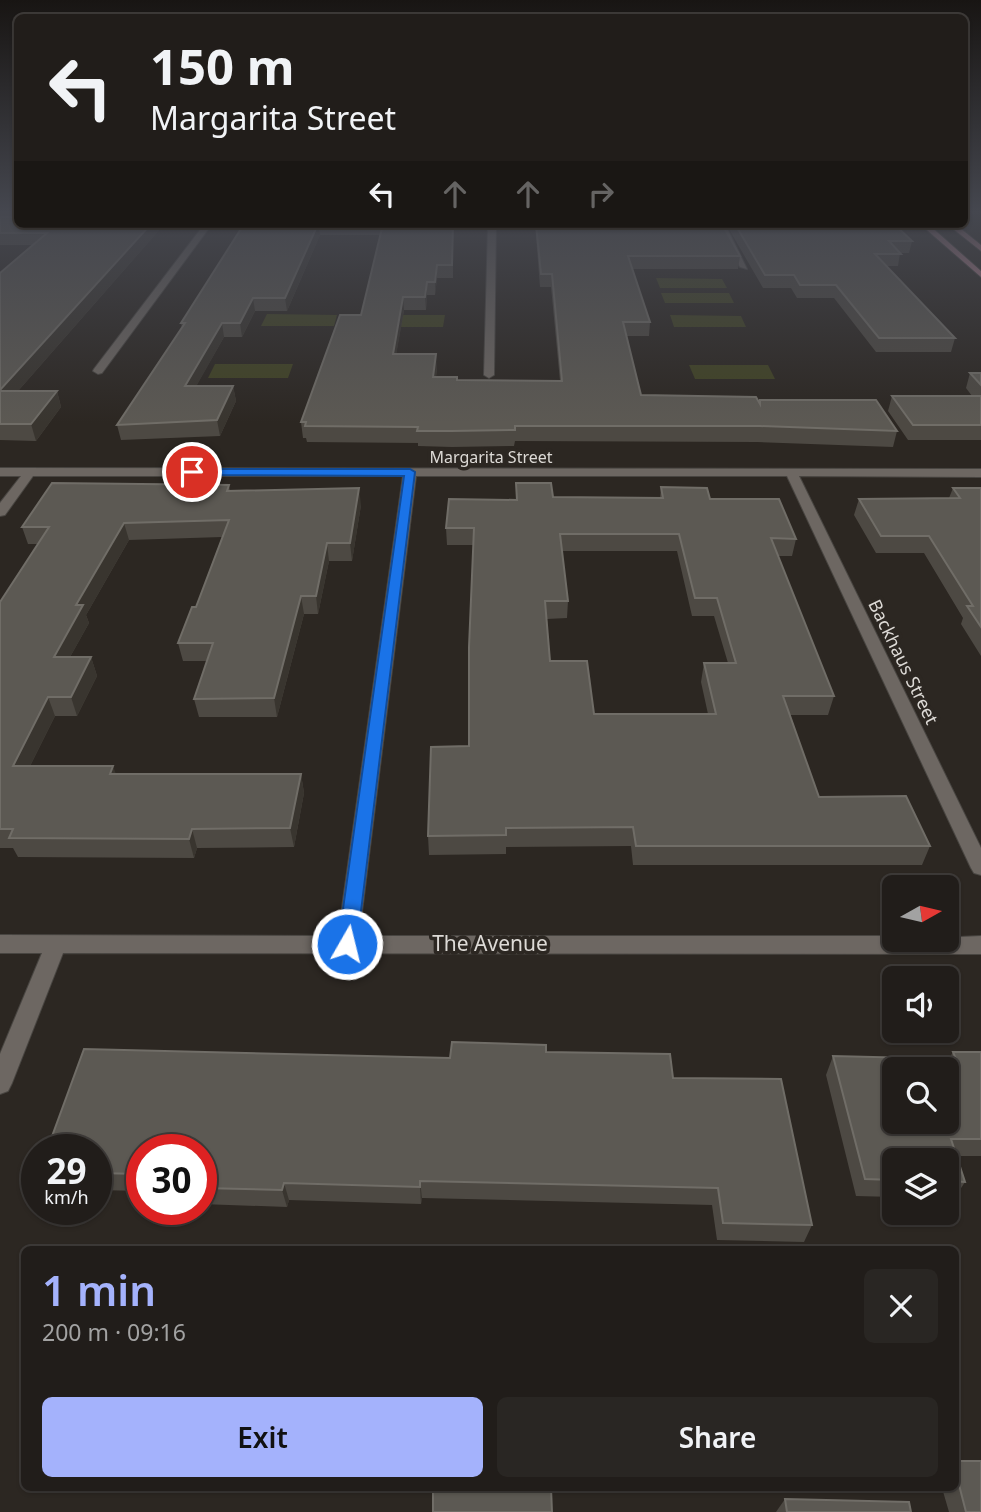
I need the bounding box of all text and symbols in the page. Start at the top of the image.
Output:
text: 150 m [150,33,295,99]
icon: left [35,42,126,133]
text: Margarita Street [150,96,396,139]
icon: left [363,175,401,213]
icon: ahead [436,175,474,213]
icon: ahead [509,175,547,213]
icon: right [582,175,620,213]
pin [162,442,222,502]
street label: Margarita Street [429,446,553,468]
icon: arrive [173,453,211,491]
street label: Backhaus Street [863,595,945,728]
north arrow [882,875,959,952]
map controls [882,875,959,1225]
position arrow [310,907,384,981]
street label: The Avenue [432,929,548,957]
button: sound [882,966,959,1043]
button: search [882,1057,959,1134]
speed limit sign: 30 [126,1134,217,1225]
text: 29 [46,1147,87,1194]
button: layers [882,1148,959,1225]
text: km/h [44,1185,89,1209]
text: 1 min [42,1261,156,1318]
button: close [864,1269,938,1343]
text: 200 m · 09:16 [42,1316,186,1348]
button: Exit [42,1397,483,1477]
button: Share [497,1397,938,1477]

